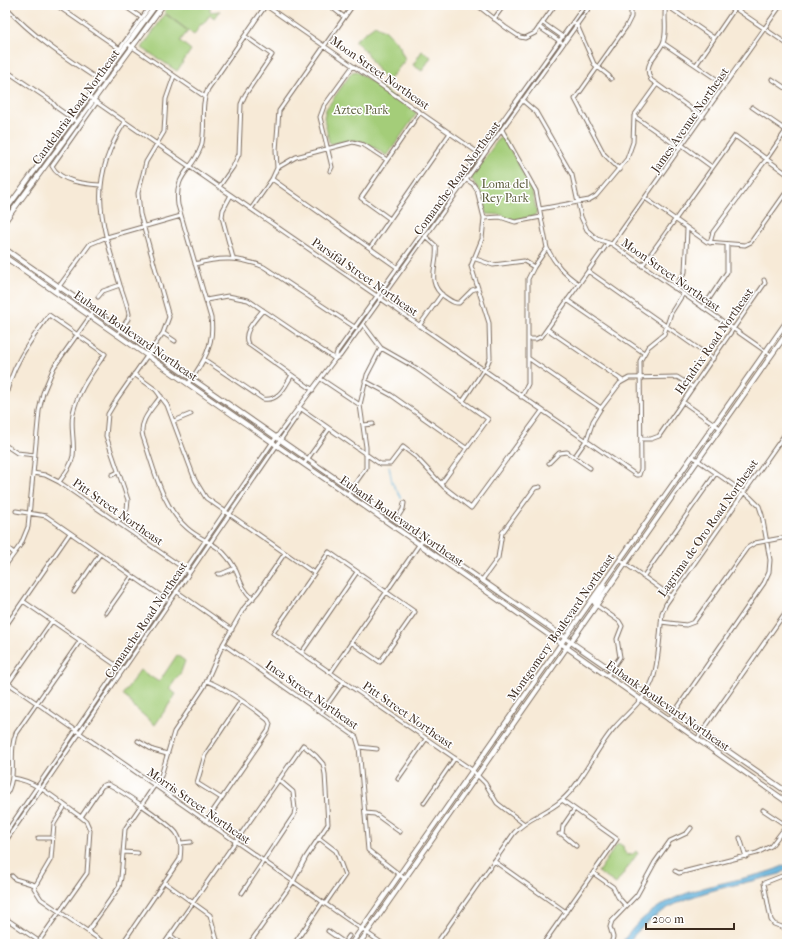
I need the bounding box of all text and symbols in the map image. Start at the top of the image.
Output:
street label: Moon Street Northeast [328,33,433,113]
street label: Candelaria Road Northeast [29,46,123,167]
street label: James Avenue Northeast [648,64,732,176]
park label: Aztec Park [332,103,389,117]
street label: Comanche Road Northeast [411,118,503,238]
park label: Loma del Rey Park [481,177,529,205]
street label: Parsifal Street Northeast [309,235,421,319]
street label: Moon Street Northeast [619,235,724,315]
street label: Hendrix Road Northeast [672,285,756,397]
street label: Eubank Boulevard Northeast [71,288,201,385]
street label: Lagrima de Oro Road Northeast [655,456,761,600]
street label: Eubank Boulevard Northeast [337,473,467,570]
street label: Pitt Street Northeast [70,475,167,549]
street label: Montgomery Boulevard Northeast [505,550,618,703]
street label: Comanche Road Northeast [102,559,191,681]
street label: Inca Street Northeast [263,658,362,733]
street label: Eubank Boulevard Northeast [603,658,733,755]
street label: Pitt Street Northeast [360,678,457,752]
street label: Morris Street Northeast [145,765,254,847]
scale bar [646,905,734,931]
text: 200 m [652,912,684,926]

